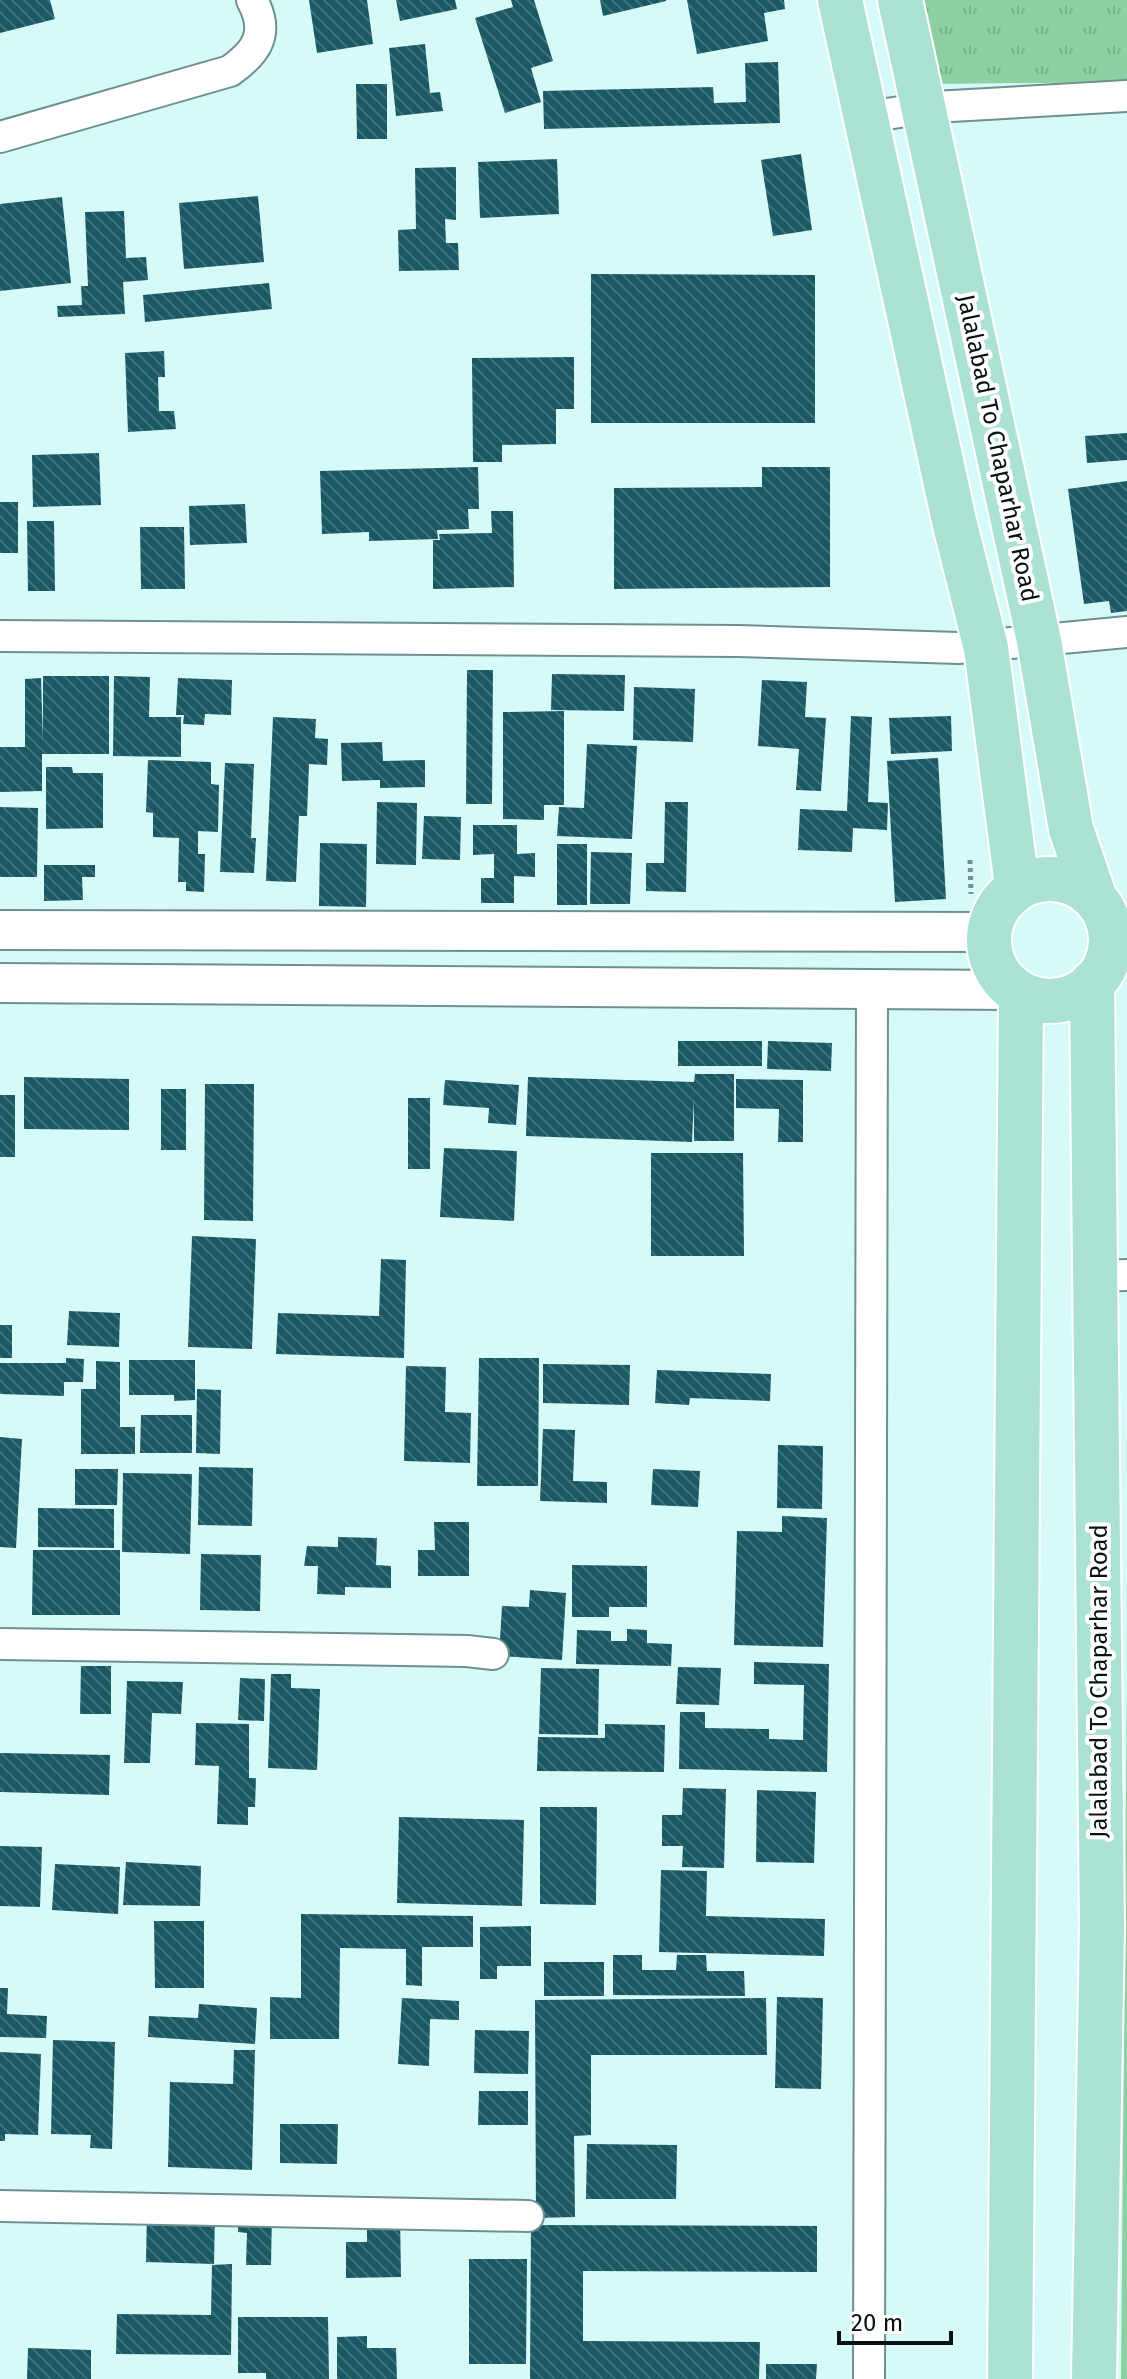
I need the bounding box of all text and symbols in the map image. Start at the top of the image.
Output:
street label: Jalalabad To Chaparhar Road [952,292,1044,604]
street label: Jalalabad To Chaparhar Road [1085,1524,1113,1838]
scale bar [839,2295,951,2345]
text: 20 m [851,2309,903,2337]

